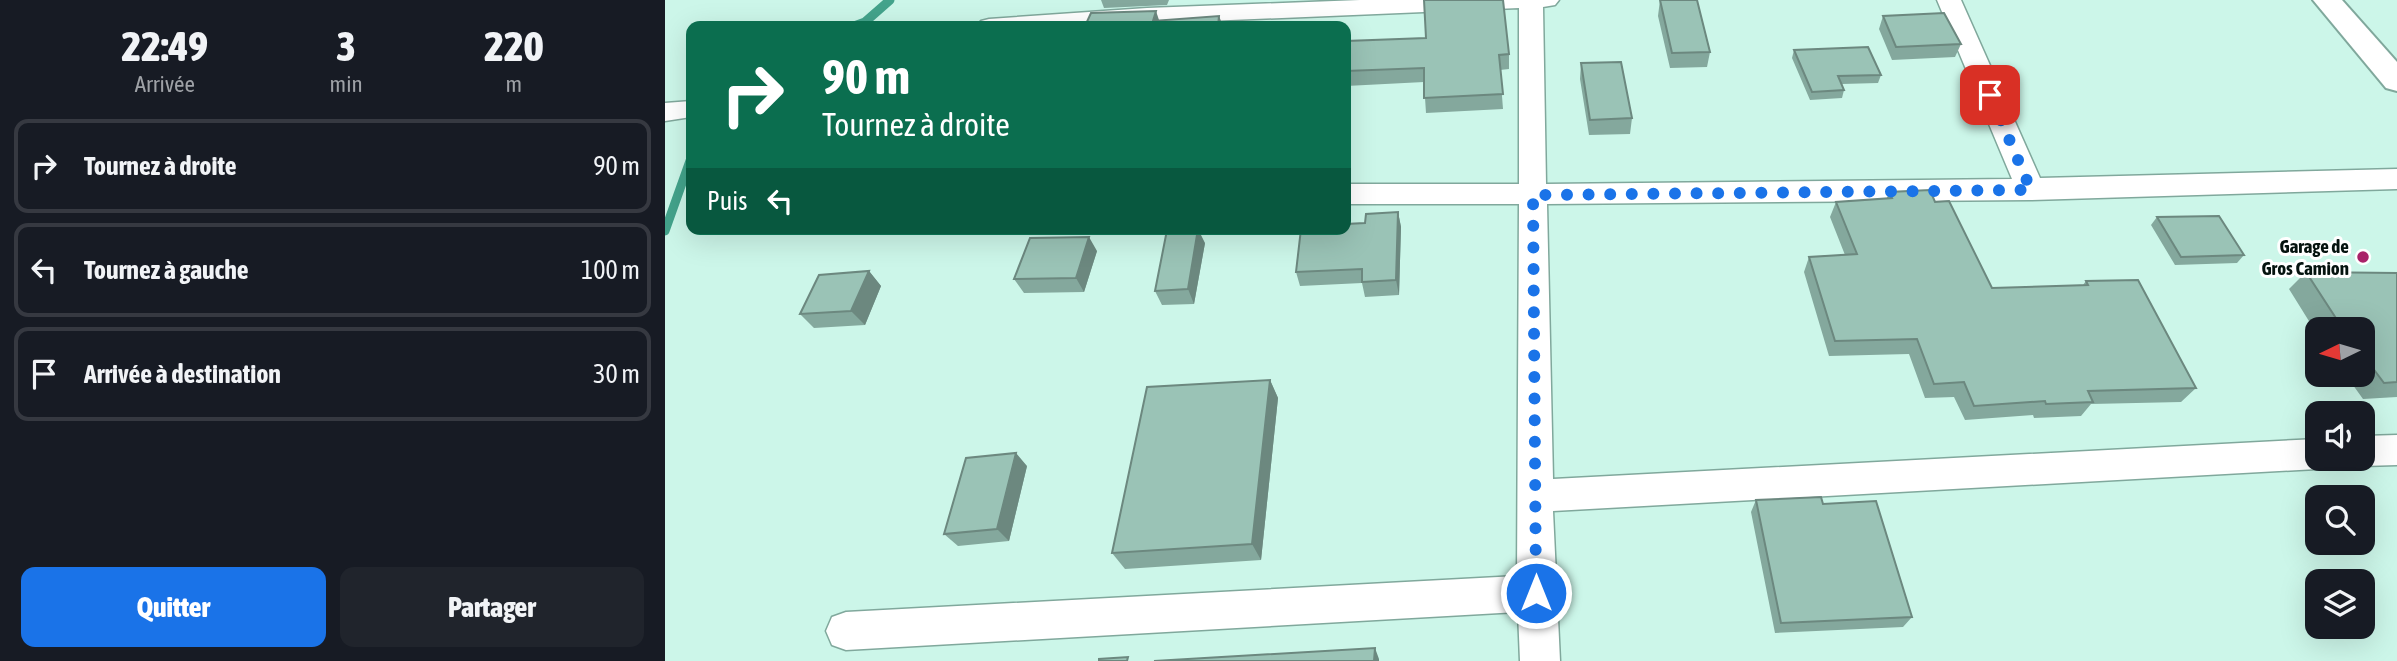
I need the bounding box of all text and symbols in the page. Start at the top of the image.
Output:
text: 22:49 [122,22,208,70]
text: 3 [336,22,356,70]
text: 220 [484,22,543,70]
text: 90 m [822,48,910,104]
icon: right [707,49,798,140]
pin [1960,65,2020,125]
text: Arrivée [135,71,195,97]
text: min [330,71,363,97]
text: m [506,71,522,97]
icon: arrive [1971,76,2009,114]
text: Tournez à droite [822,106,1010,143]
icon: right [25,147,63,185]
text: Tournez à droite [84,151,237,181]
text: 90 m [593,151,640,181]
icon: left [761,182,799,220]
text: Puis [707,186,747,216]
place label: Garage de Gros Camion [2262,235,2349,279]
marker: Garage de Gros Camion [2355,249,2371,265]
icon: left [25,251,63,289]
text: Tournez à gauche [84,255,249,285]
text: 100 m [581,255,640,285]
north arrow [2305,317,2375,387]
map controls [2305,317,2375,639]
icon: arrive [25,355,63,393]
text: Arrivée à destination [84,359,281,389]
text: 30 m [593,359,640,389]
button: sound [2305,401,2375,471]
button: search [2305,485,2375,555]
position arrow [1499,556,1573,630]
button: Quitter [21,567,326,647]
button: Partager [340,567,644,647]
button: layers [2305,569,2375,639]

